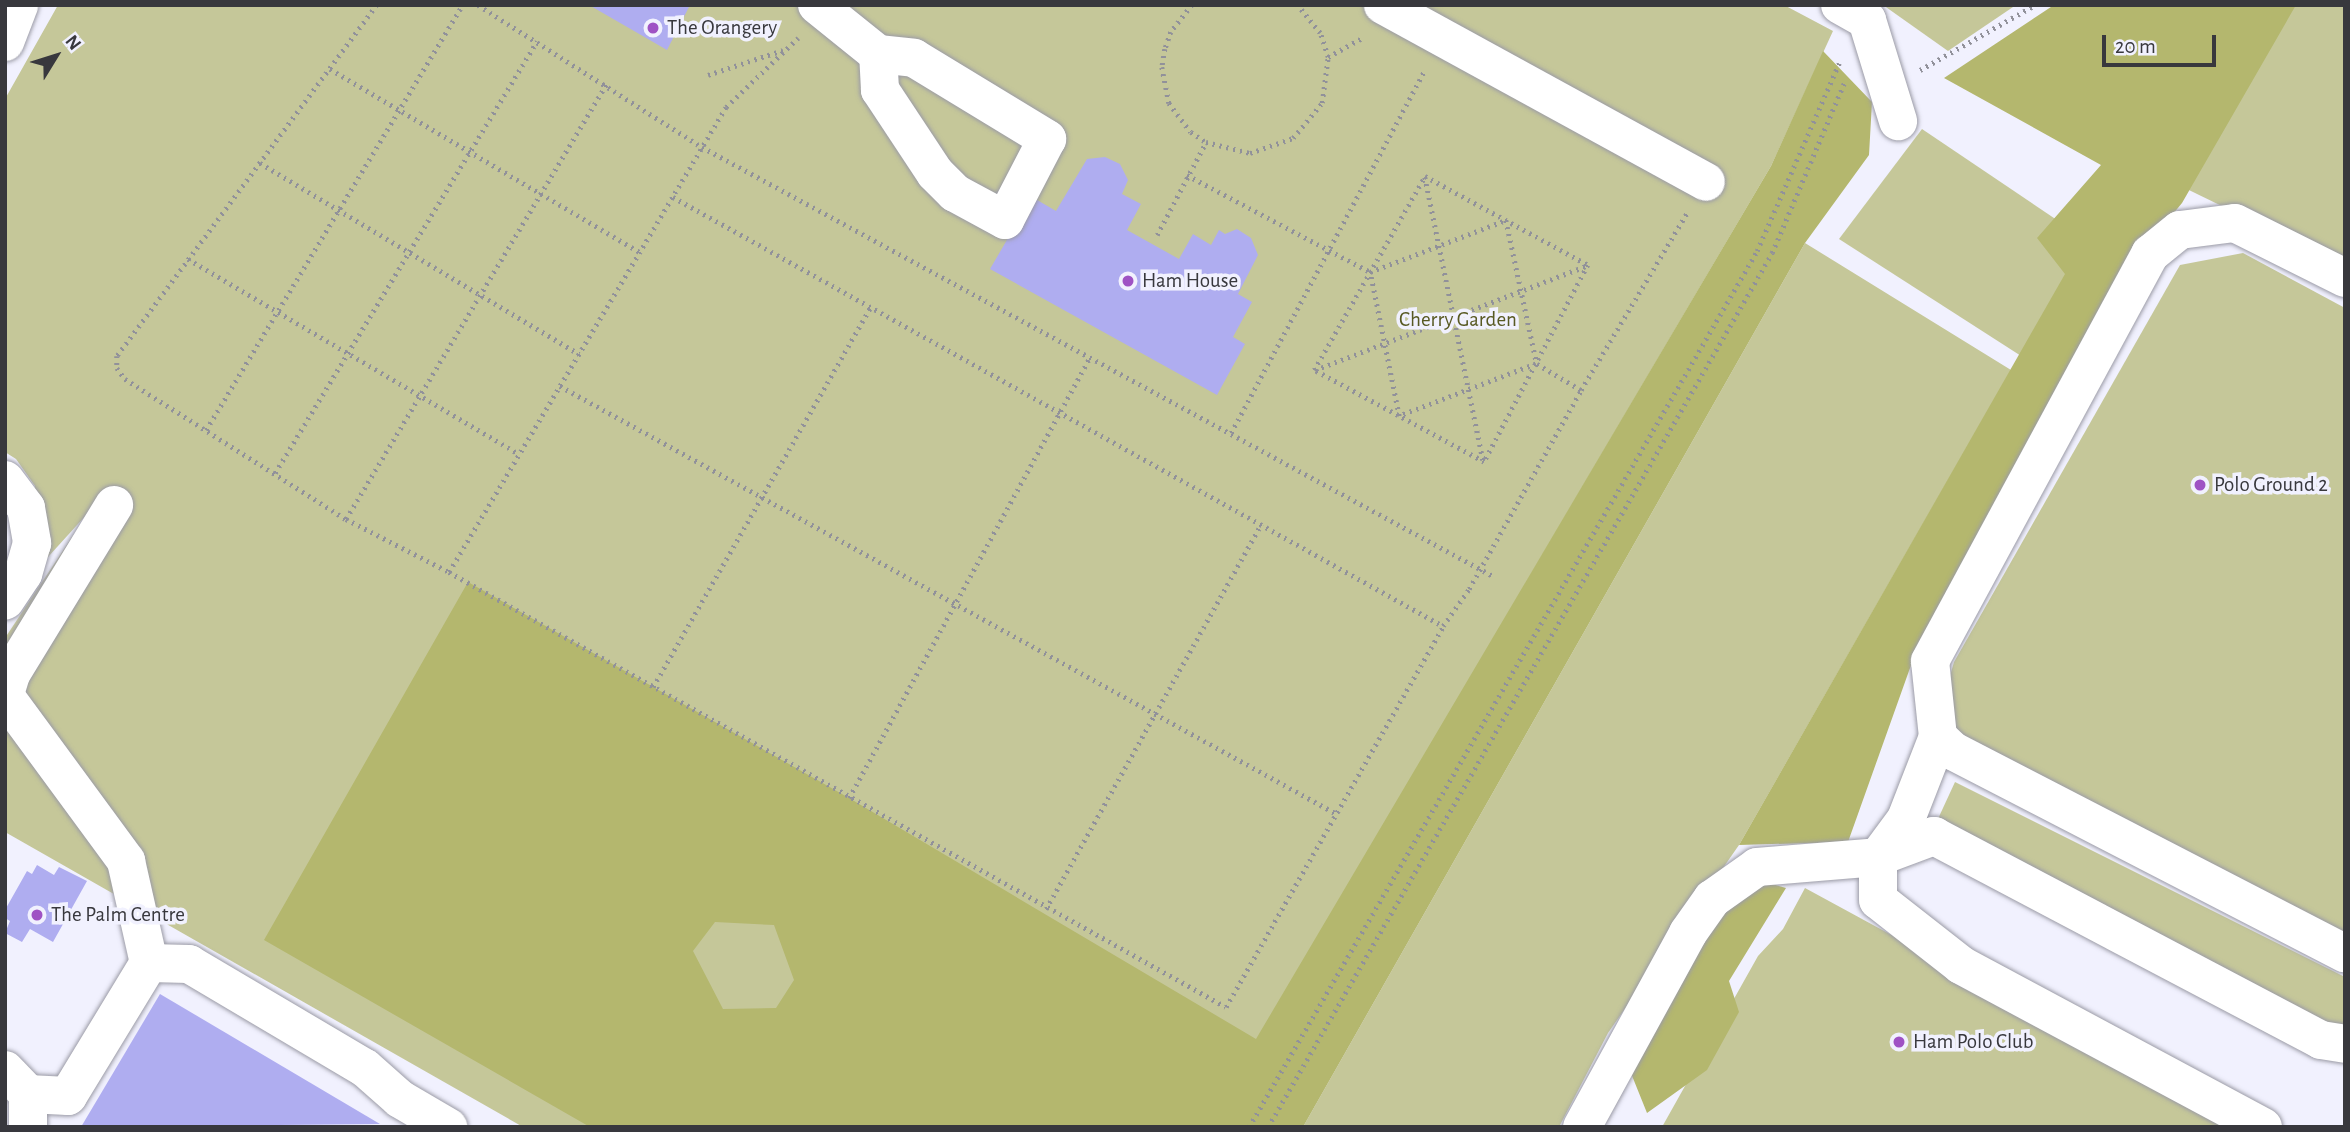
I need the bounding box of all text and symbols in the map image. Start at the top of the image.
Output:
place label: The Orangery [667,15,777,41]
marker: The Orangery [645,20,661,36]
north arrow [21,21,91,91]
scale bar [2105,21,2219,65]
text: N [61,32,84,54]
text: 20 m [2115,36,2156,57]
place label: Ham House [1142,268,1238,294]
marker: Ham House [1120,273,1136,289]
park label: Cherry Garden [1399,307,1517,333]
place label: Polo Ground 2 [2214,472,2328,498]
marker: Polo Ground 2 [2192,477,2208,493]
place label: The Palm Centre [51,902,185,928]
marker: The Palm Centre [29,907,45,923]
place label: Ham Polo Club [1913,1029,2034,1055]
marker: Ham Polo Club [1891,1034,1907,1050]

